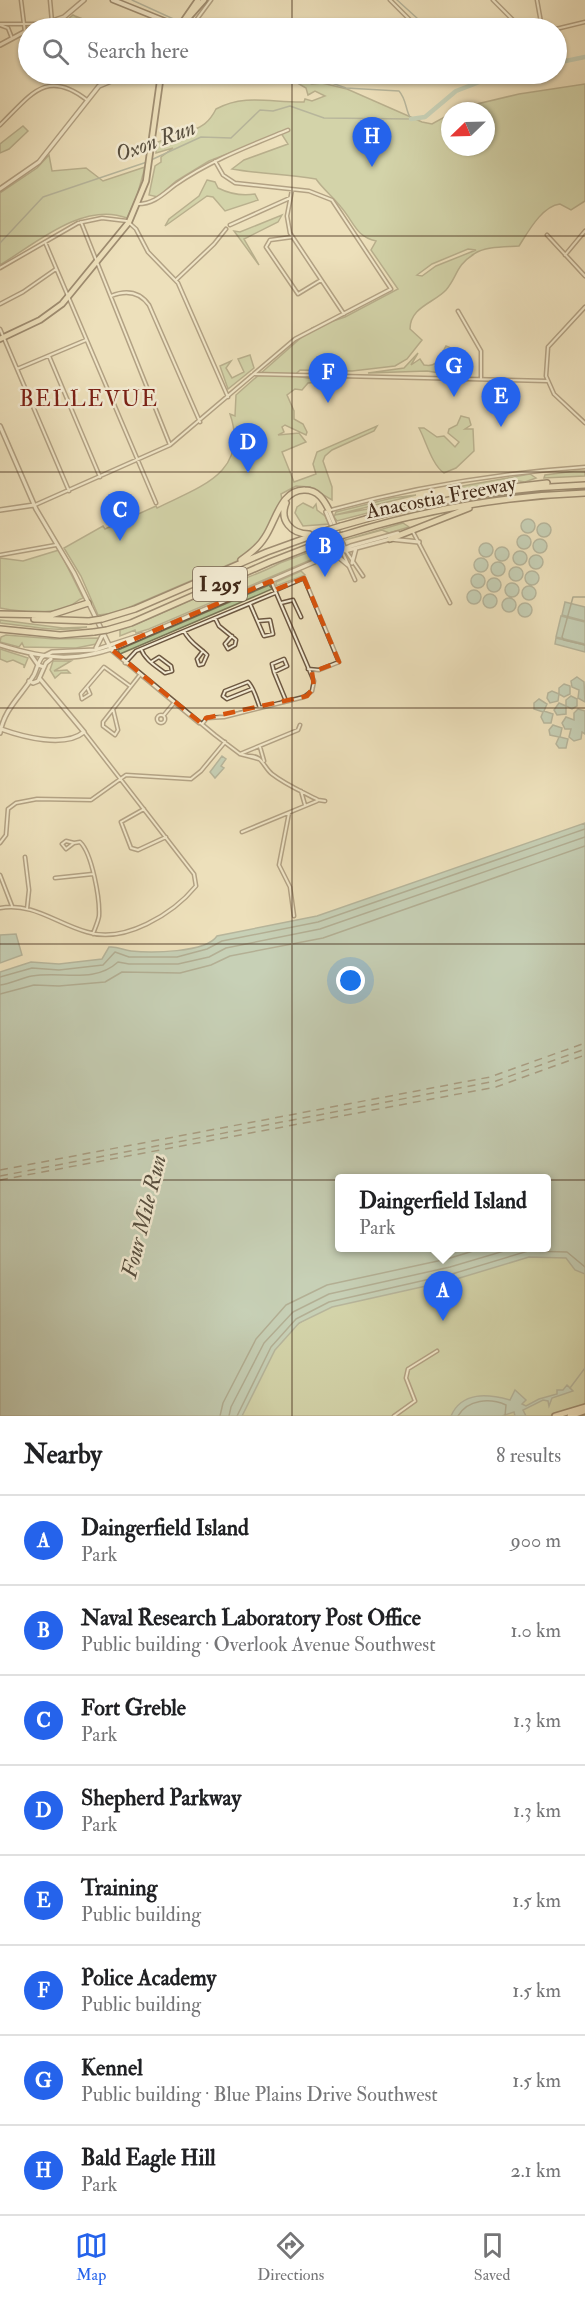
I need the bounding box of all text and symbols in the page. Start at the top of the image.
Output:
search box [18,18,567,84]
icon: search [39,35,72,68]
text: Search here [87,37,189,65]
north arrow [441,102,495,156]
water label: Oxon Run [111,113,199,168]
pin: H [352,118,392,167]
pin: G [434,348,474,397]
pin: F [308,354,348,403]
pin: E [482,378,520,427]
district label: BELLEVUE [19,385,159,413]
pin: D [228,424,268,473]
street label: Anacostia Freeway [363,470,519,525]
pin: C [100,492,140,541]
pin: B [306,528,344,577]
road number: I 295 [193,567,247,601]
your location [336,966,365,995]
water label: Four Mile Run [115,1152,173,1282]
popup [335,1174,551,1252]
text: Daingerfield Island [359,1187,527,1215]
text: Park [359,1215,395,1240]
pin: A [424,1272,462,1321]
text: Nearby [24,1439,102,1471]
text: 8 results [496,1443,561,1468]
text: Daingerfield Island [81,1514,249,1542]
text: A [37,1528,50,1553]
text: 900 m [511,1528,561,1553]
text: Park [81,1542,117,1567]
text: Naval Research Laboratory Post Office [81,1604,421,1632]
text: B [37,1618,50,1643]
text: 1.0 km [510,1618,561,1643]
text: Public building · Overlook Avenue Southwest [81,1632,436,1657]
text: Fort Greble [81,1694,186,1722]
text: C [36,1708,51,1733]
text: 1.3 km [513,1708,561,1733]
text: Park [81,1722,117,1747]
text: Shepherd Parkway [81,1784,241,1812]
text: D [35,1798,52,1823]
text: 1.3 km [513,1798,561,1823]
text: Park [81,1812,117,1837]
text: Training [81,1874,157,1902]
text: E [36,1888,51,1913]
text: 1.5 km [512,1888,561,1913]
text: Public building [81,1902,201,1927]
text: Police Academy [81,1964,216,1992]
text: F [37,1978,50,2003]
text: 1.5 km [512,1978,561,2003]
text: Public building [81,1992,201,2017]
text: Kennel [81,2054,143,2082]
text: G [35,2068,52,2093]
text: 1.5 km [512,2068,561,2093]
text: Public building · Blue Plains Drive Southwest [81,2082,438,2107]
text: Bald Eagle Hill [81,2144,216,2172]
text: H [35,2158,52,2183]
text: 2.1 km [511,2158,561,2183]
text: Park [81,2172,117,2197]
tab: Map [75,2229,108,2285]
tab: Directions [257,2229,324,2285]
tab: Saved [474,2229,510,2285]

